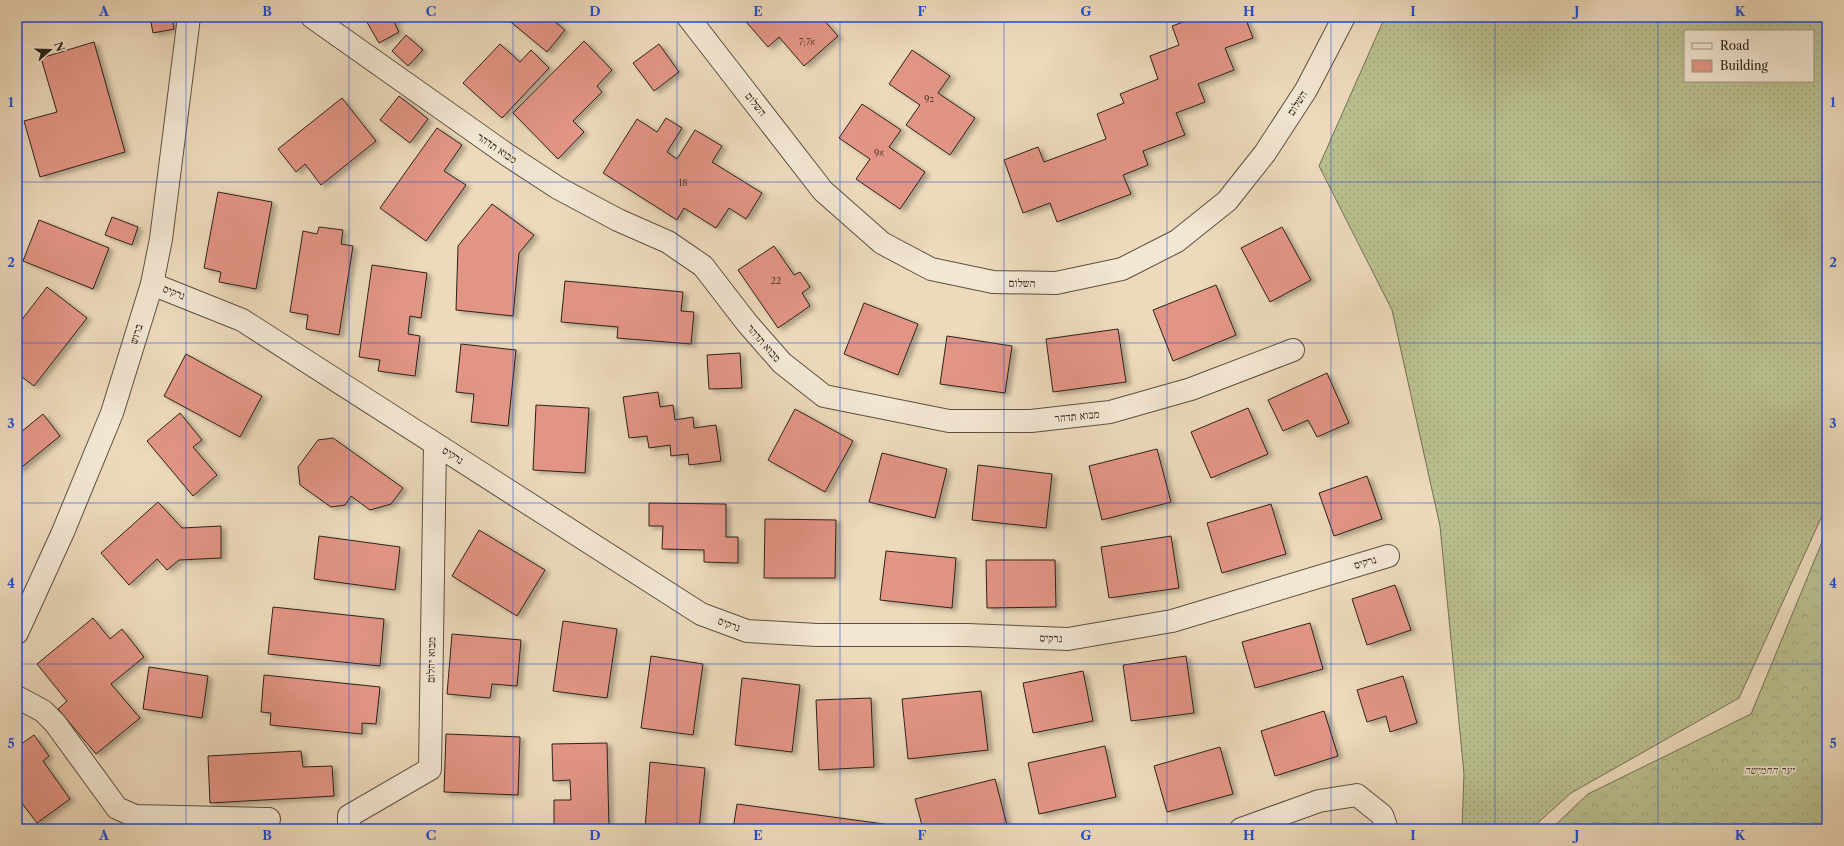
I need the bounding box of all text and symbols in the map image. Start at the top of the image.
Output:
text: A [98,3,110,19]
text: B [262,3,272,19]
text: C [426,3,436,19]
text: D [589,3,601,19]
text: E [753,3,763,19]
text: F [918,3,927,19]
text: G [1080,3,1092,19]
text: H [1243,3,1255,19]
text: I [1410,3,1416,19]
text: J [1572,3,1580,19]
text: K [1735,3,1746,19]
north arrow [30,30,70,70]
legend [1684,30,1814,82]
house number: 7;7א [799,36,815,47]
text: Road [1720,38,1750,53]
text: N [51,40,68,54]
text: Building [1720,58,1768,73]
street label: השלום [1284,88,1310,118]
street label: השלום [742,89,770,119]
house number: 9ב [924,93,934,104]
text: 1 [8,94,14,110]
text: 1 [1830,94,1836,110]
street label: מבוא תדהר [474,130,520,167]
house number: 9א [874,147,884,158]
house number: 18 [678,177,688,188]
text: 2 [7,254,15,270]
text: 2 [1829,254,1837,270]
house number: 22 [771,275,781,286]
street label: השלום [1008,276,1036,290]
street label: נרקיס [161,281,187,303]
street label: מבוא תדהר [744,321,784,365]
street label: ברוש [126,322,146,346]
street label: מבוא תדהר [1054,407,1100,425]
text: 3 [7,415,15,431]
text: 3 [1829,415,1837,431]
street label: נרקיס [440,443,467,467]
street label: נרקיס [1352,552,1378,572]
text: 4 [7,575,15,591]
text: 4 [1829,575,1837,591]
street label: נרקיס [716,614,742,635]
street label: נרקיס [1039,631,1063,645]
street label: מבוא יהלום [424,637,438,683]
text: 5 [7,735,15,751]
text: 5 [1829,735,1837,751]
park label: יער החמישה [1744,763,1795,777]
text: A [98,827,110,843]
text: B [262,827,272,843]
text: C [426,827,436,843]
text: D [589,827,601,843]
text: E [753,827,763,843]
text: F [918,827,927,843]
text: G [1080,827,1092,843]
text: H [1243,827,1255,843]
text: I [1410,827,1416,843]
text: J [1572,827,1580,843]
text: K [1735,827,1746,843]

